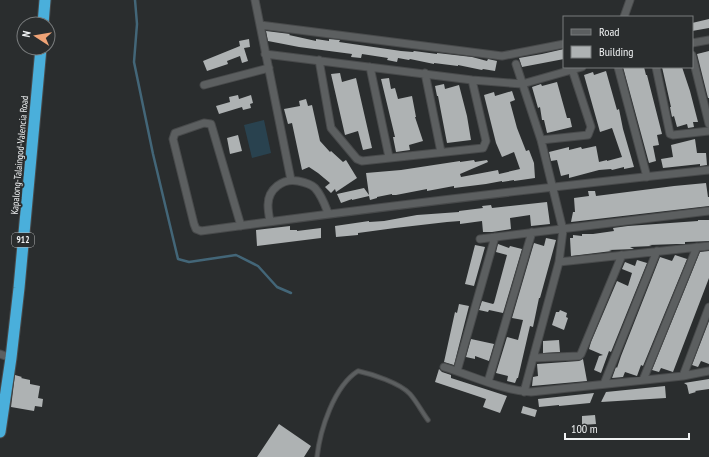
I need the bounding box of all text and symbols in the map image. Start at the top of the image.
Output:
north arrow [16,16,56,56]
legend [563,16,693,68]
text: Road [599,24,619,39]
text: N [19,30,34,38]
text: Building [599,44,634,59]
street label: Kapalong-Talaingod-Valencia Road [8,95,31,215]
road number: 912 [12,233,34,247]
scale bar [565,415,689,441]
text: 100 m [571,421,598,436]

